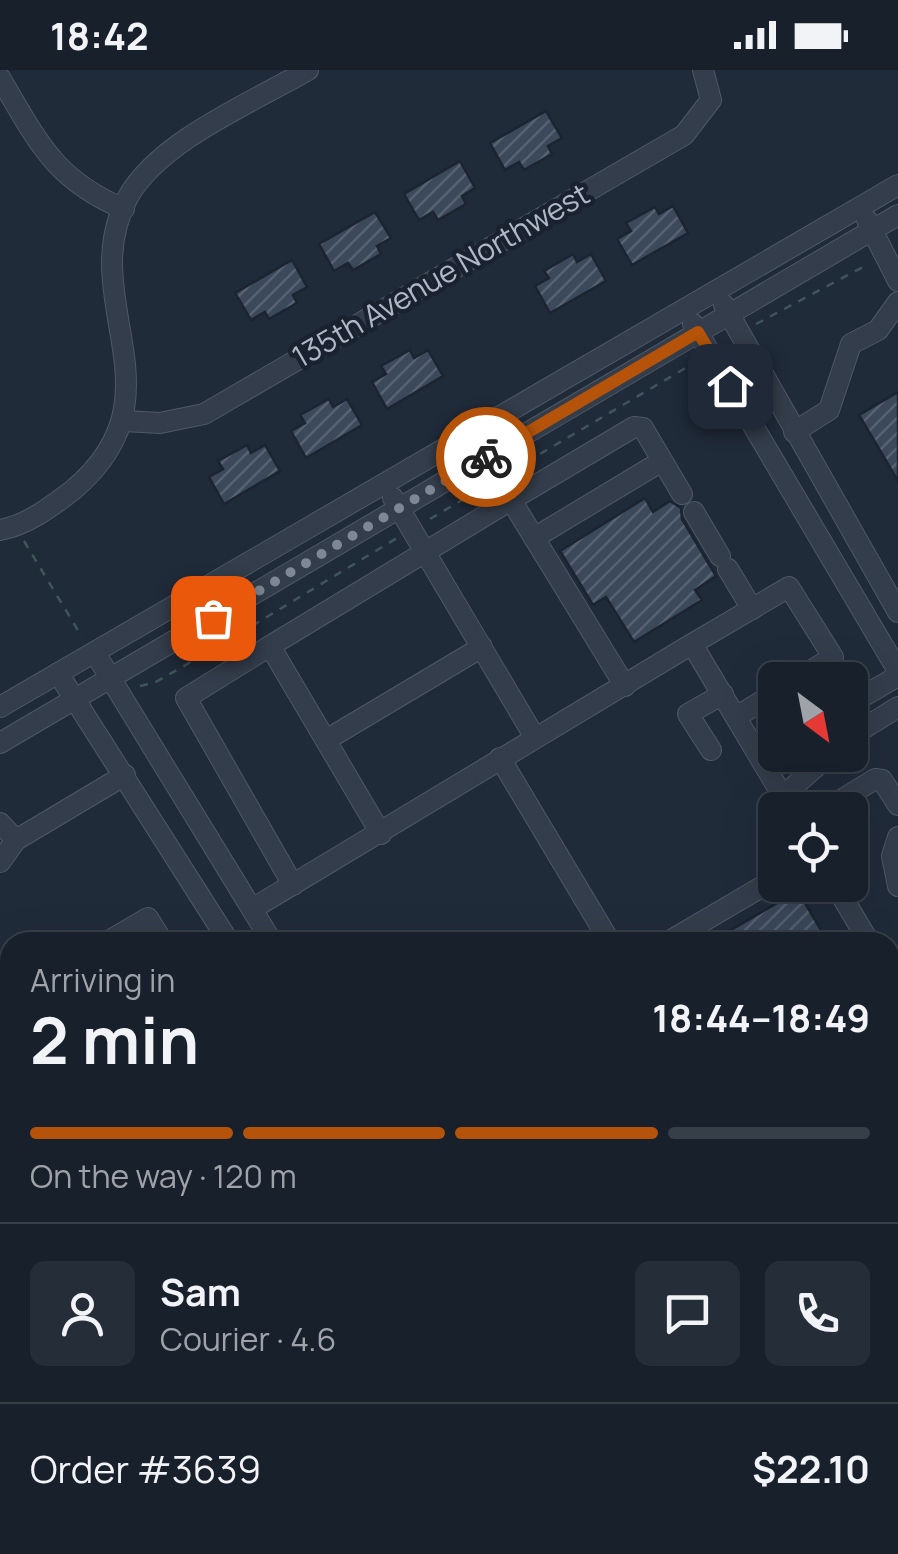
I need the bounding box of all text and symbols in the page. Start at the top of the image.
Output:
text: 18:42 [50,9,149,61]
street label: 135th Avenue Northwest [284,173,596,377]
pin [688,344,773,429]
icon: home [703,359,758,414]
courier [436,407,536,507]
icon: bike [459,430,514,485]
pin [171,576,256,661]
icon: bag [186,591,241,646]
north arrow [758,662,868,772]
map controls [758,662,868,902]
button: locate [758,792,868,902]
text: Arriving in [30,958,175,1002]
text: 18:44–18:49 [652,991,870,1043]
text: 2 min [30,995,199,1084]
text: On the way · 120 m [30,1154,297,1198]
button: person [30,1261,135,1366]
button: chat [635,1261,740,1366]
button: phone [765,1261,870,1366]
text: Sam [160,1265,241,1317]
text: Courier · 4.6 [160,1317,336,1361]
text: Order #3639 [30,1442,261,1494]
text: $22.10 [752,1442,870,1494]

